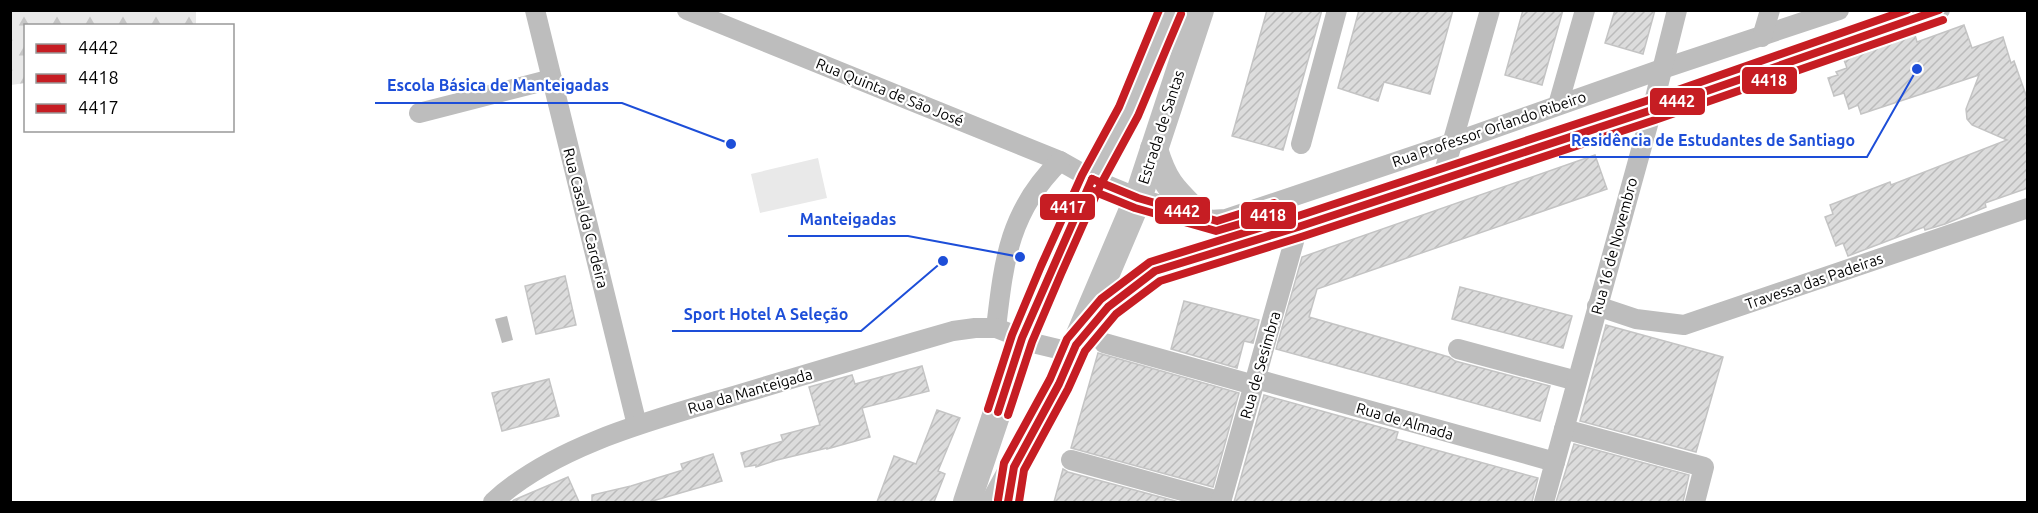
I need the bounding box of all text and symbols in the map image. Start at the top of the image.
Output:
legend [24,24,234,132]
text: 4442 [78,37,119,57]
street label: Rua Quinta de São José [814,55,966,129]
line badge: 4418 [1741,66,1798,95]
text: 4418 [78,67,119,87]
street label: Estrada de Santas [1135,68,1187,186]
callout: Escola Básica de Manteigadas [375,69,622,103]
text: 4418 [1751,71,1787,89]
text: Escola Básica de Manteigadas [387,76,609,94]
line badge: 4442 [1649,87,1706,116]
street label: Rua Professor Orlando Ribeiro [1390,88,1588,170]
text: 4442 [1659,92,1695,110]
text: 4417 [78,97,119,117]
callout: Residência de Estudantes de Santiago [1559,123,1867,157]
text: Residência de Estudantes de Santiago [1571,131,1855,149]
street label: Rua Casal da Cardeira [560,146,612,290]
street label: Rua 16 de Novembro [1588,176,1640,316]
line badge: 4417 [1039,193,1096,221]
line badge: 4442 [1154,196,1211,225]
text: 4417 [1050,198,1086,216]
line badge: 4418 [1240,201,1297,230]
callout: Manteigadas [788,202,908,236]
text: 4442 [1164,202,1200,220]
text: 4418 [1250,206,1286,224]
text: Manteigadas [800,210,896,228]
street label: Travessa das Padeiras [1743,249,1885,313]
callout: Sport Hotel A Seleção [672,297,861,331]
text: Sport Hotel A Seleção [684,305,848,324]
street label: Rua de Sesimbra [1237,309,1283,421]
street label: Rua da Manteigada [686,365,814,417]
street label: Rua de Almada [1354,399,1456,443]

